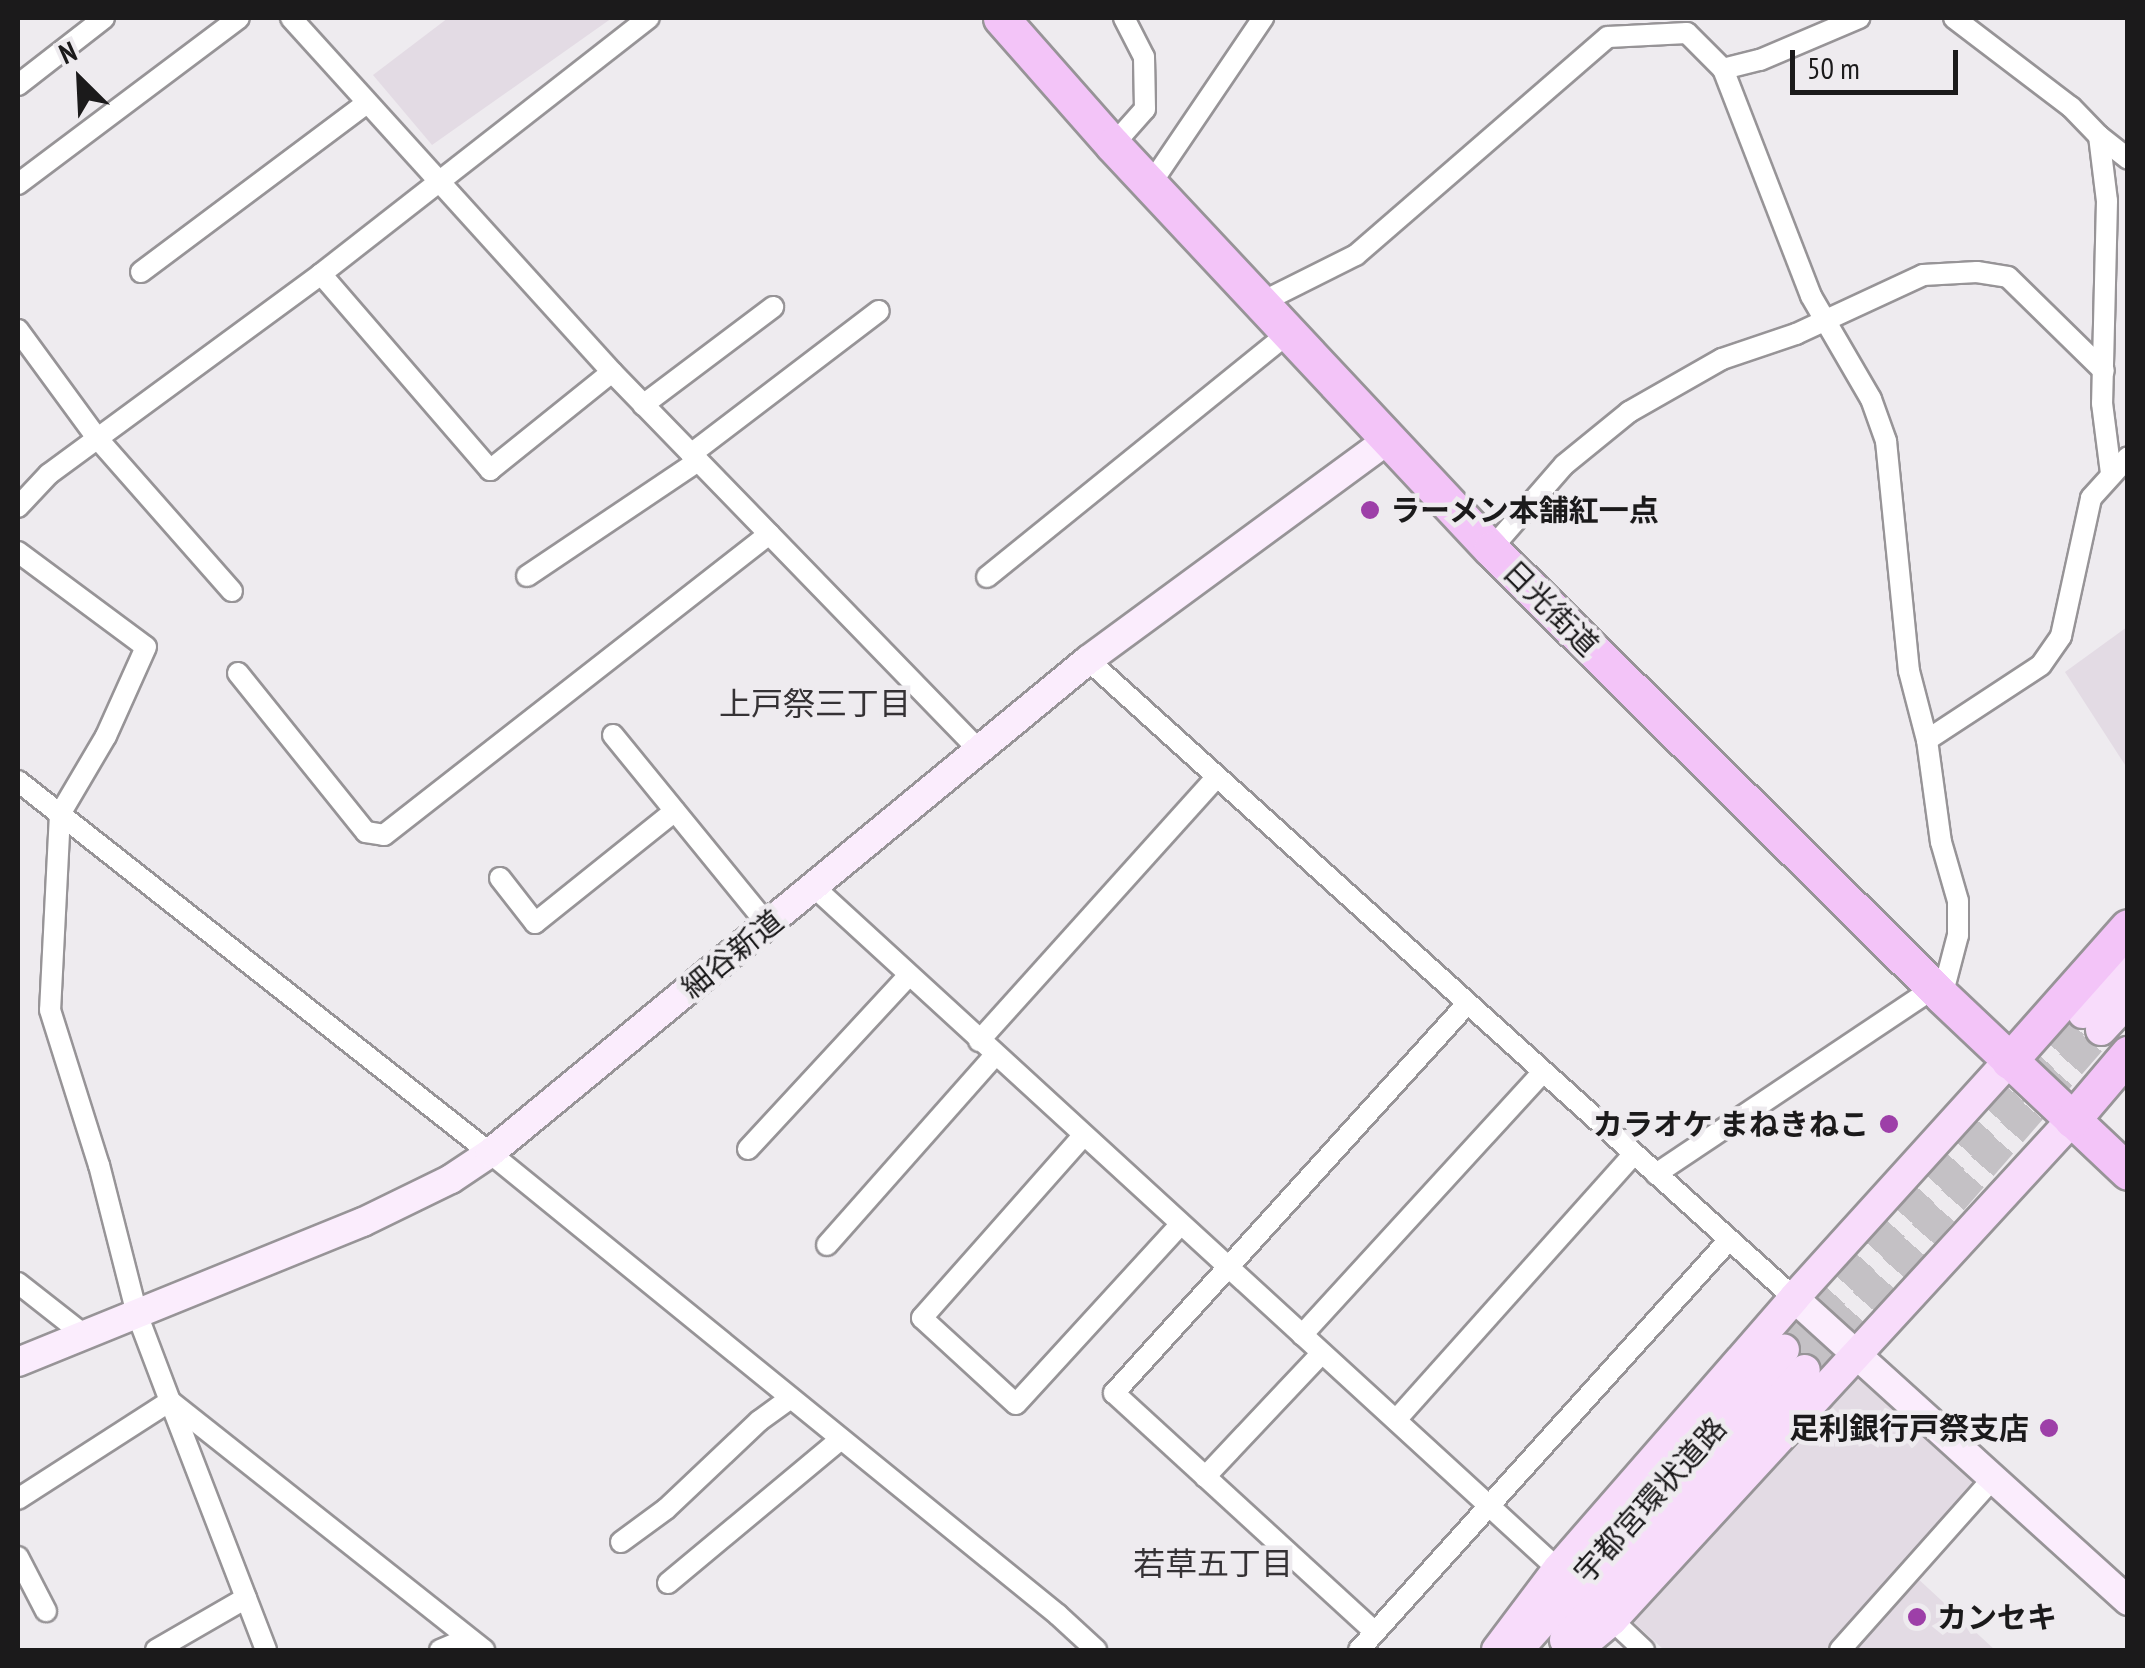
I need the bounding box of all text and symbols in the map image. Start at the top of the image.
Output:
north arrow [30,30,130,130]
scale bar [1795,30,1962,92]
text: N [53,32,82,72]
text: 50 m [1807,48,1860,87]
place label: ラーメン本舗紅一点 [1390,492,1660,528]
marker: ラーメン本舗紅一点 [1359,499,1381,521]
street label: 日光街道 [1496,553,1606,663]
district label: 上戸祭三丁目 [719,684,911,722]
street label: 細谷新道 [674,902,790,1006]
place label: カラオケ まねきねこ [1593,1106,1869,1142]
marker: カラオケ まねきねこ [1878,1113,1900,1135]
street label: 宇都宮環状道路 [1566,1410,1734,1590]
place label: 足利銀行戸祭支店 [1789,1410,2029,1446]
marker: 足利銀行戸祭支店 [2038,1417,2060,1439]
district label: 若草五丁目 [1133,1544,1293,1582]
place label: カンセキ [1937,1599,2057,1635]
marker: カンセキ [1906,1606,1928,1628]

